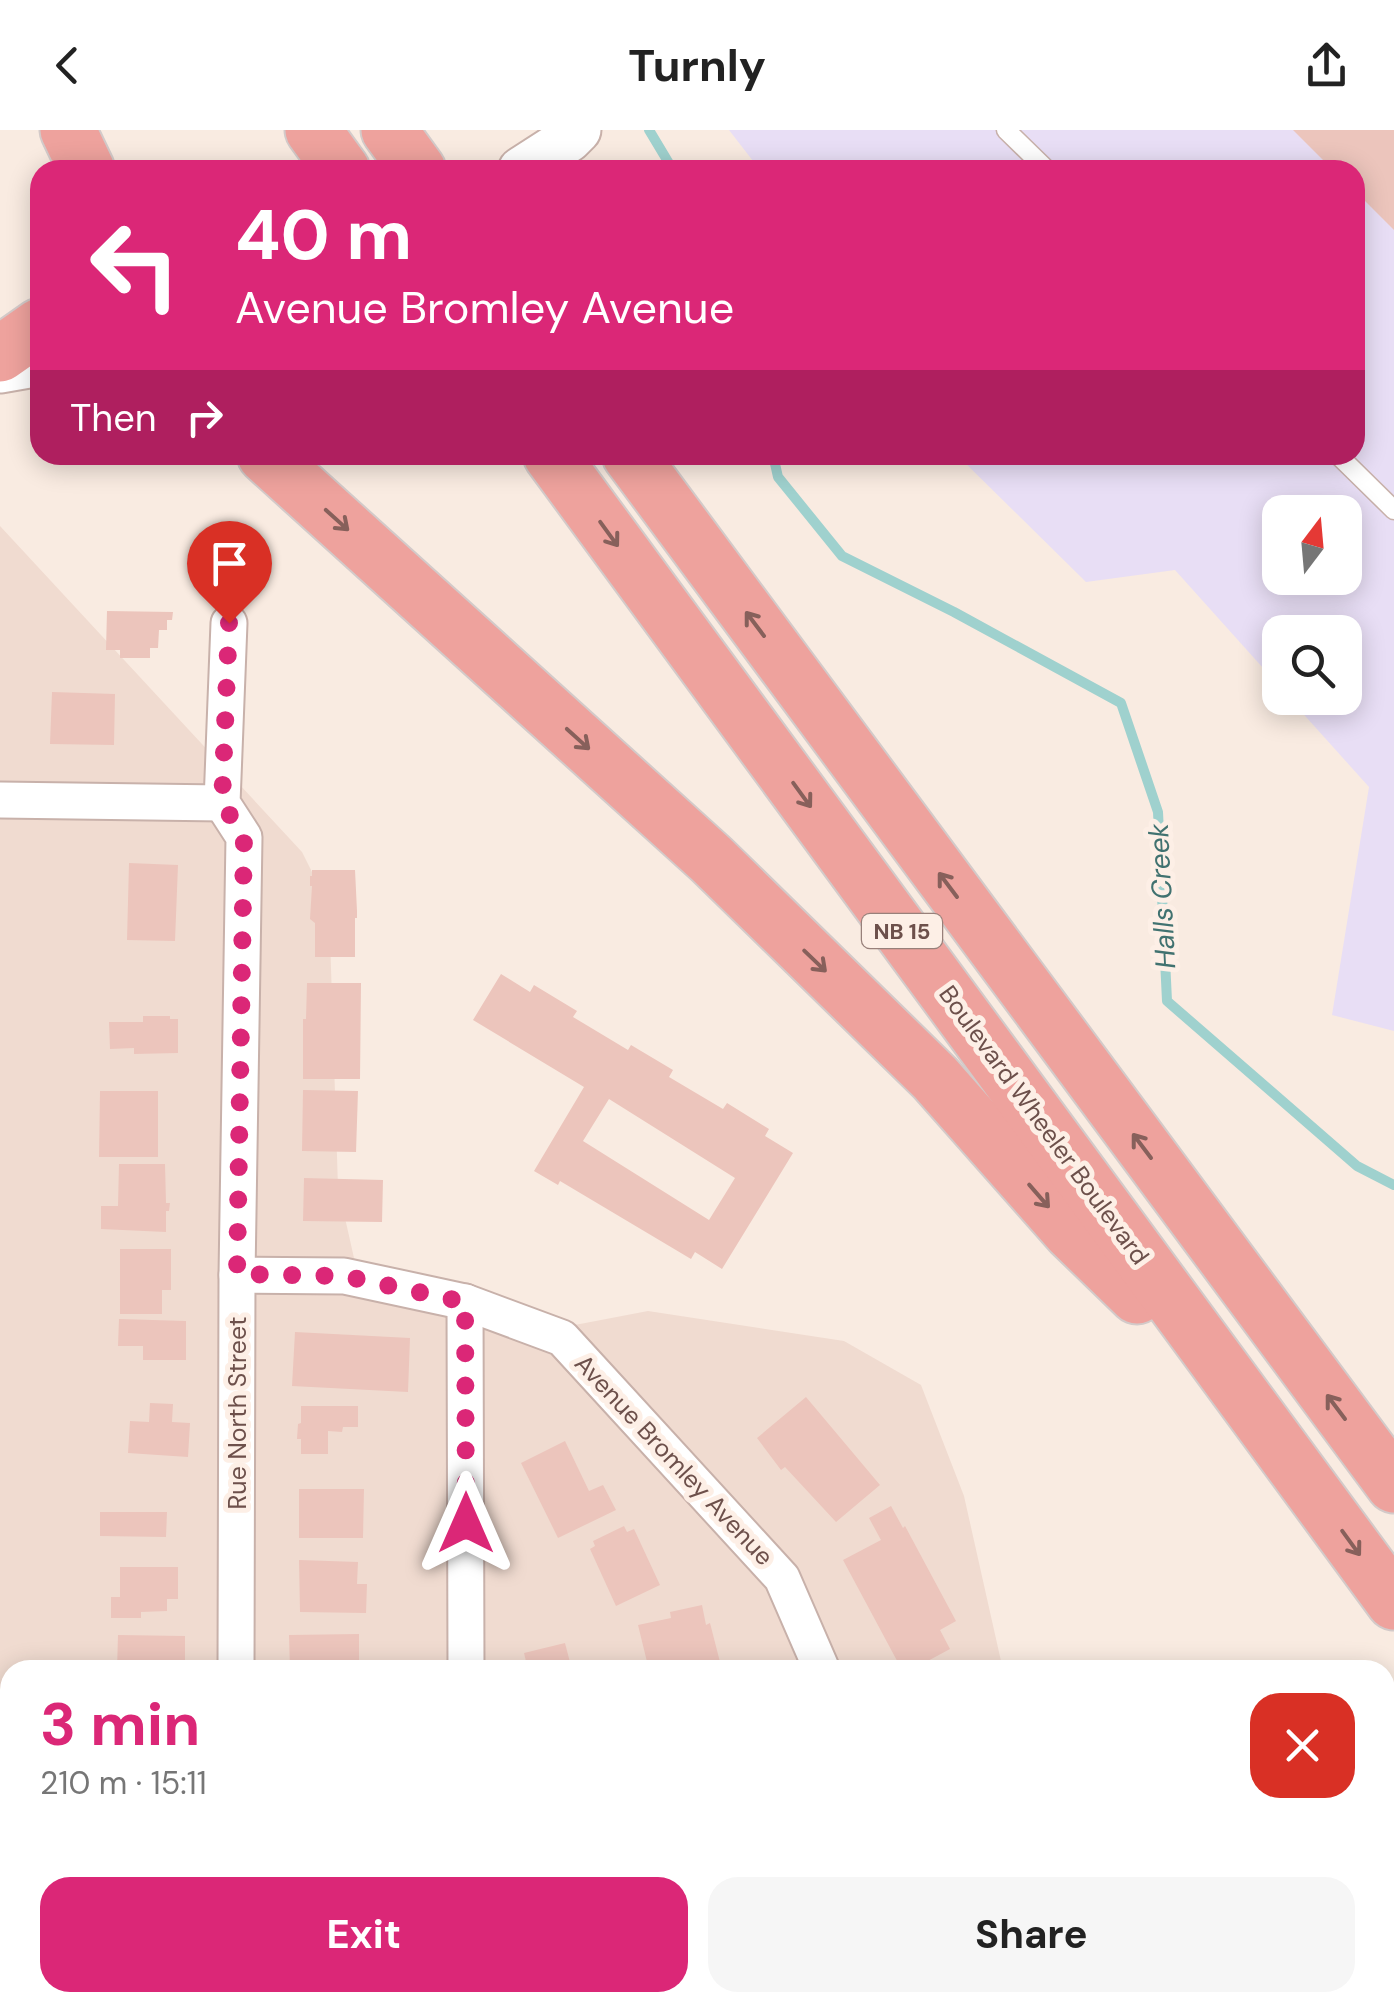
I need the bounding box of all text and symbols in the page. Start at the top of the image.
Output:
text: Turnly [628,36,766,95]
icon: back [40,38,95,93]
icon: share [1299,38,1354,93]
text: 40 m [235,190,412,281]
icon: left [70,200,200,330]
text: Avenue Bromley Avenue [235,278,734,337]
icon: right [177,390,232,445]
text: Then [70,393,157,443]
north arrow [1262,495,1362,595]
map controls [1262,495,1362,715]
one-way arrow [324,509,349,532]
one-way arrow [599,519,620,547]
pin [187,521,272,624]
icon: arrive [202,536,257,591]
one-way arrow [744,611,765,638]
button: search [1262,615,1362,715]
one-way arrow [565,727,590,750]
one-way arrow [791,781,812,809]
water label: Halls Creek [1140,822,1184,970]
one-way arrow [938,872,959,899]
road number: NB 15 [862,914,942,948]
one-way arrow [803,949,827,973]
street label: Boulevard Wheeler Boulevard [931,979,1157,1271]
one-way arrow [1132,1133,1153,1160]
one-way arrow [1028,1183,1051,1208]
street label: Rue North Street [221,1316,254,1510]
street label: Avenue Bromley Avenue [567,1347,781,1573]
one-way arrow [1325,1394,1346,1421]
position arrow [414,1471,518,1575]
one-way arrow [1340,1529,1361,1556]
text: 3 min [40,1685,200,1764]
button: close [1250,1693,1355,1798]
text: 210 m · 15:11 [40,1762,207,1804]
button: Exit [40,1877,688,1992]
button: Share [708,1877,1355,1992]

